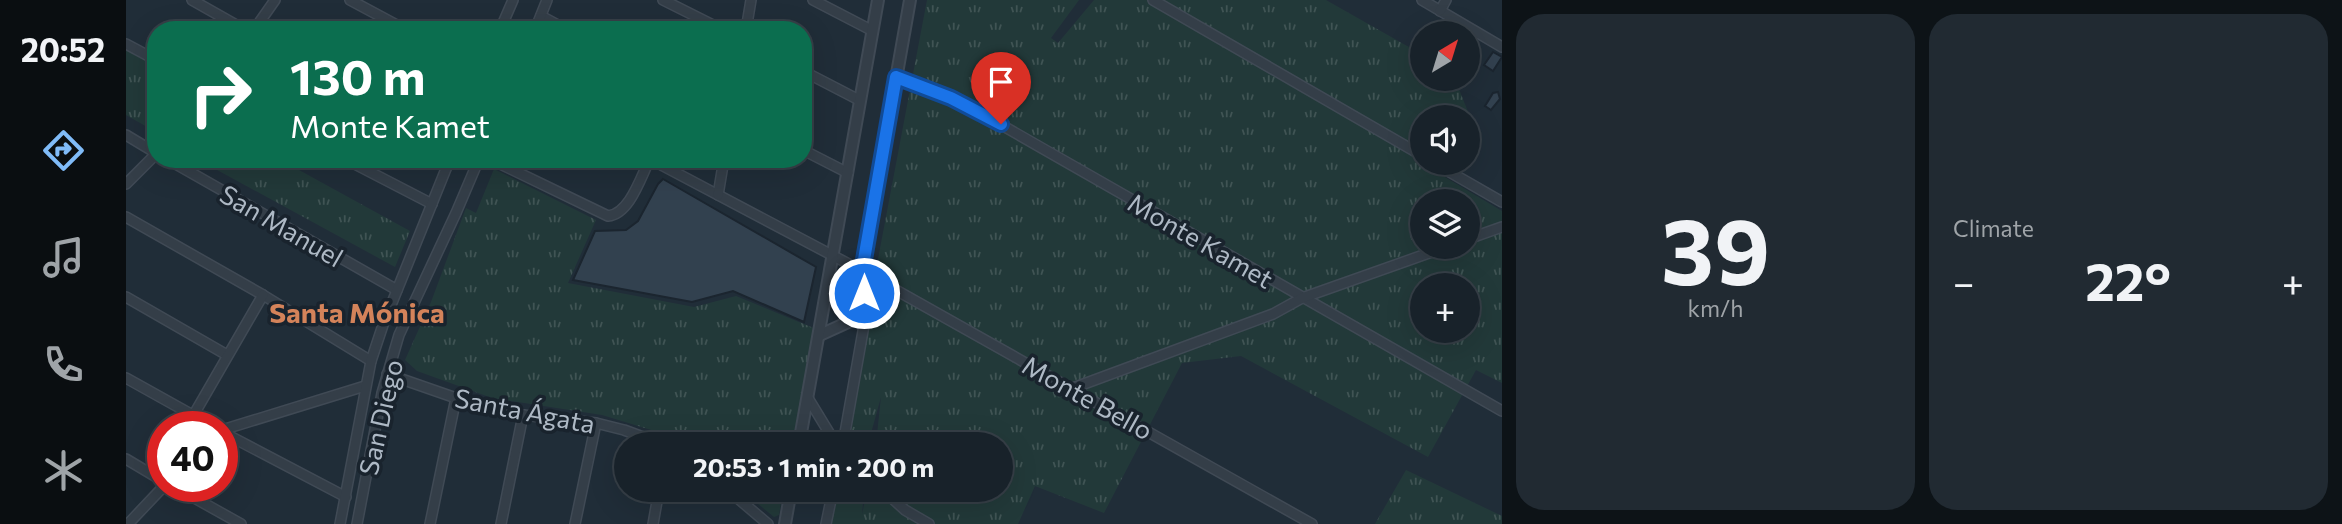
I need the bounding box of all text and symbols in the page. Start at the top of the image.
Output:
north arrow [1410,21,1480,91]
map controls [1410,21,1480,343]
text: 20:52 [21,29,105,69]
text: 130 m [290,45,425,105]
icon: right [175,49,266,140]
pin [971,52,1031,124]
icon: arrive [982,63,1020,101]
text: Monte Kamet [290,105,490,145]
button: sound [1410,105,1480,175]
icon: directions [39,126,88,175]
street label: San Manuel [215,177,349,273]
street label: Monte Kamet [1123,186,1279,294]
button: layers [1410,189,1480,259]
text: 39 [1661,192,1770,304]
text: Climate [1953,214,2034,242]
icon: music [39,233,88,282]
text: 22° [2085,248,2171,312]
position arrow [827,256,901,330]
text: − [1953,258,1975,305]
text: + [2282,258,2304,305]
button: + [1410,273,1480,343]
text: km/h [1688,294,1743,322]
district label: Santa Mónica [269,295,445,329]
icon: phone [39,340,88,389]
street label: Monte Bello [1018,349,1158,445]
street label: San Diego [352,356,408,478]
street label: Santa Ágata [452,381,598,439]
speed limit sign: 40 [147,411,238,502]
icon: climate [39,446,88,495]
text: 20:53 · 1 min · 200 m [693,451,934,482]

